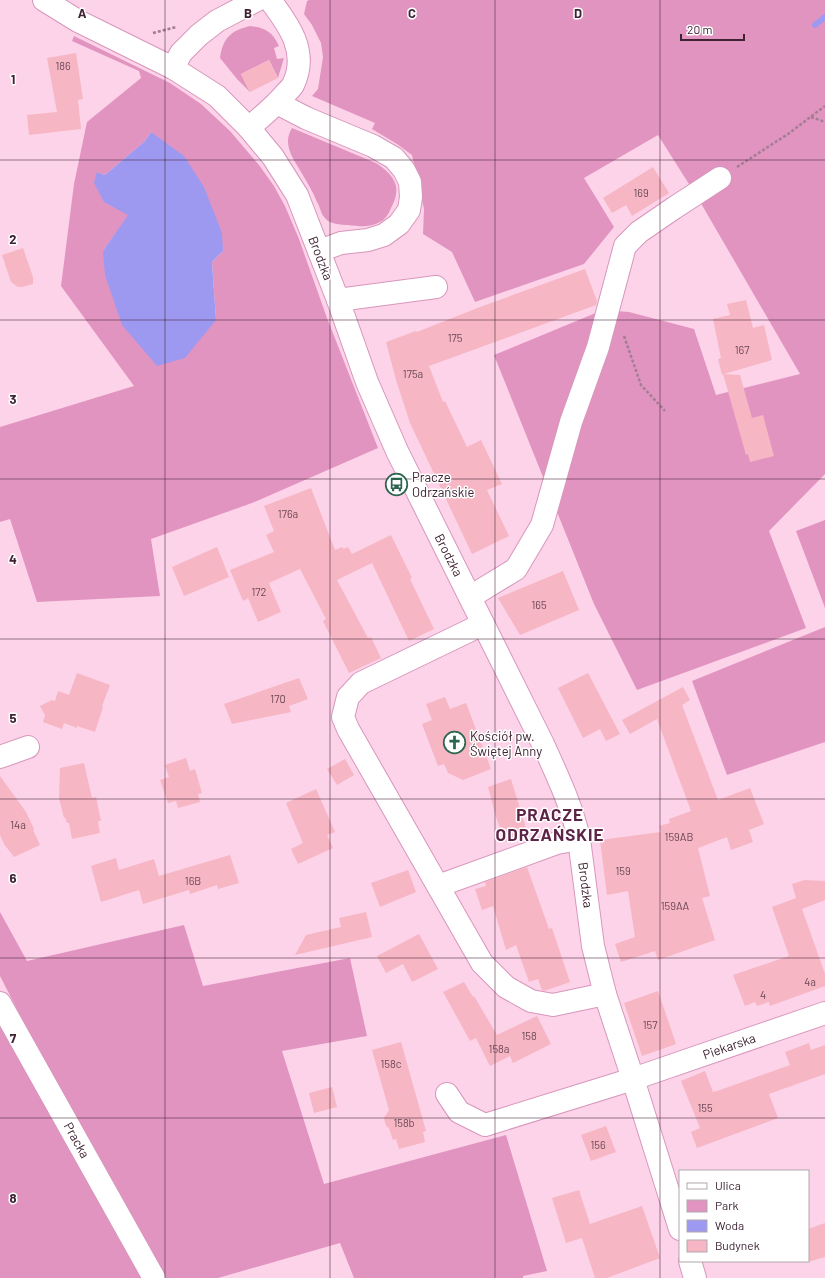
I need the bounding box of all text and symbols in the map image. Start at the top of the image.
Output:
text: A [78,5,87,21]
text: B [244,5,252,21]
text: C [408,5,416,21]
text: D [574,5,582,21]
scale bar [681,16,744,42]
text: 20 m [687,22,713,36]
house number: 186 [55,59,71,72]
text: 1 [11,71,15,87]
house number: 169 [633,186,649,199]
text: 2 [9,231,17,247]
street label: Brodzka [305,234,337,282]
house number: 175 [448,331,463,344]
house number: 167 [735,343,749,356]
house number: 175a [403,367,423,380]
text: 3 [9,391,17,407]
place label: Pracze Odrzańskie [412,469,474,500]
bus stop icon: Pracze Odrzańskie [384,471,410,497]
house number: 176a [278,507,298,520]
street label: Brodzka [431,531,467,579]
text: 4 [9,551,17,567]
house number: 172 [252,585,267,598]
house number: 165 [531,598,547,611]
house number: 170 [270,692,286,705]
text: 5 [9,710,17,726]
place label: Kościół pw. Świętej Anny [470,728,542,759]
church icon: Kościół pw. Świętej Anny [442,730,468,756]
district label: PRACZE ODRZAŃSKIE [496,804,604,844]
house number: 14a [10,818,26,831]
house number: 159AB [665,830,694,843]
street label: Brodzka [575,861,597,909]
house number: 159 [615,864,631,877]
text: 6 [10,870,17,886]
house number: 16B [185,874,201,887]
house number: 159AA [661,899,690,912]
house number: 4a [804,975,816,988]
house number: 4 [760,988,766,1001]
house number: 157 [643,1018,657,1031]
house number: 158 [521,1029,537,1042]
street label: Piekarska [700,1029,758,1063]
text: 7 [10,1030,17,1046]
house number: 158a [489,1042,509,1055]
house number: 158c [381,1057,402,1070]
house number: 155 [697,1101,713,1114]
house number: 158b [393,1116,415,1129]
street label: Pracka [61,1119,93,1161]
house number: 156 [590,1138,606,1151]
legend [679,1170,809,1262]
text: Ulica [715,1178,741,1192]
text: 8 [9,1190,17,1206]
text: Park [715,1198,739,1212]
text: Woda [715,1218,744,1232]
text: Budynek [715,1238,760,1252]

